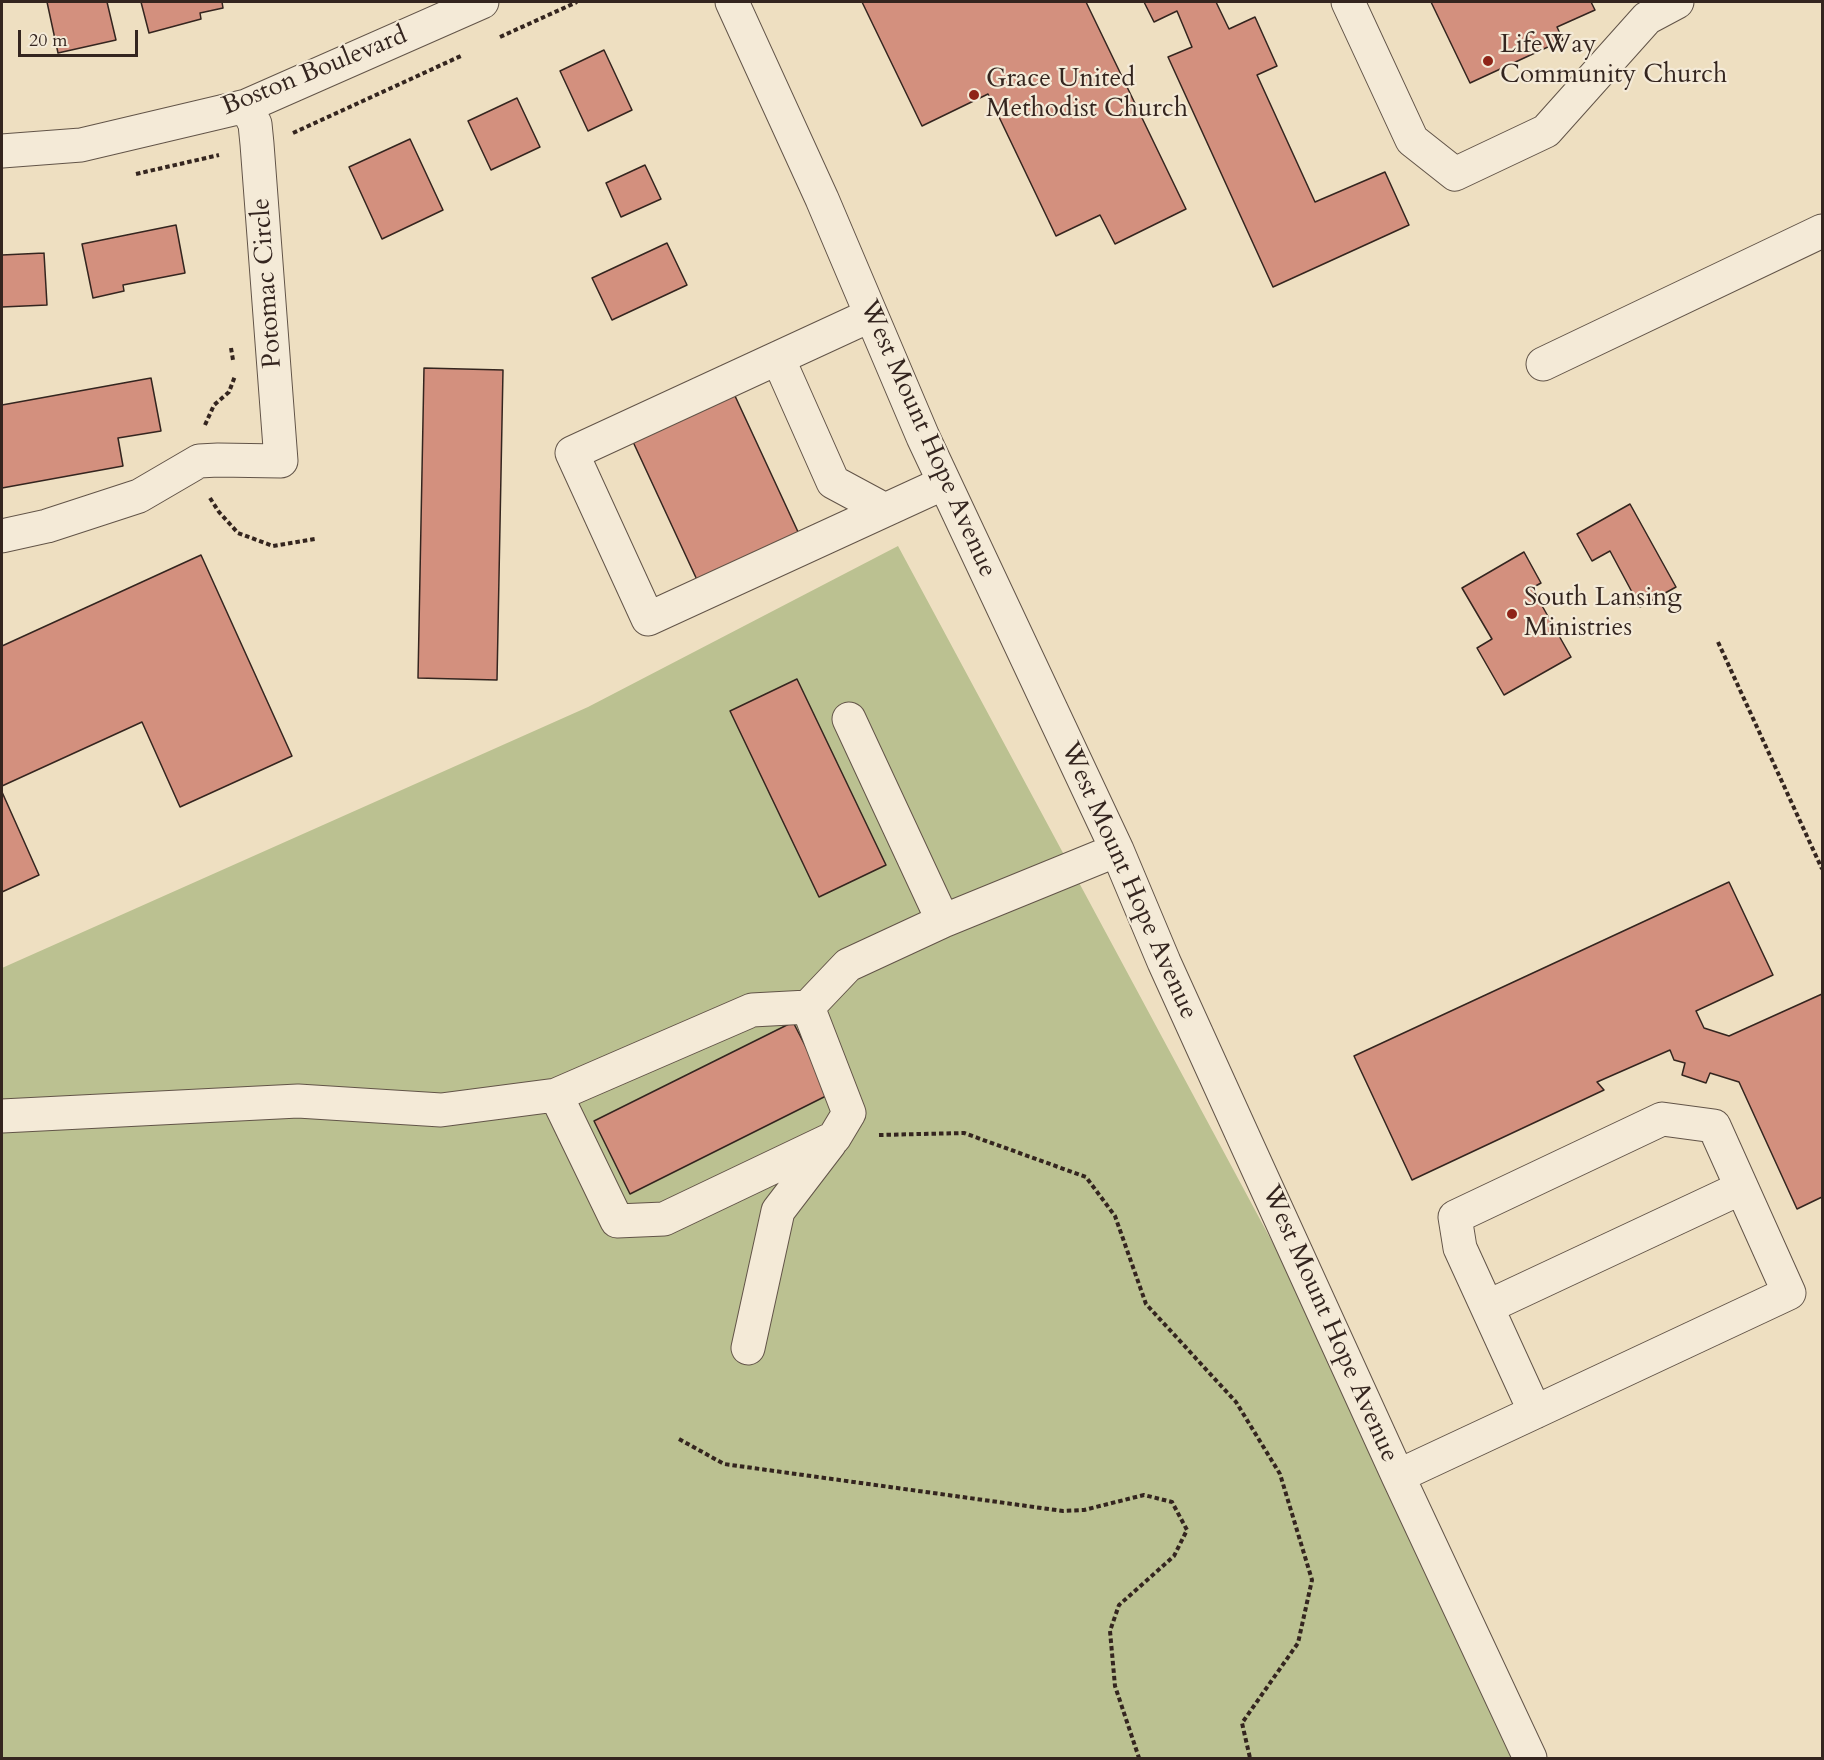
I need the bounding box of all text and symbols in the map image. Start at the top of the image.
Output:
scale bar [21,18,141,56]
street label: Boston Boulevard [218,21,412,123]
text: 20 m [29,28,68,53]
place label: LifeWay Community Church [1500,30,1727,92]
marker: LifeWay Community Church [1481,54,1495,68]
place label: Grace United Methodist Church [986,64,1188,125]
marker: Grace United Methodist Church [967,88,981,102]
street label: Potomac Circle [246,197,290,369]
street label: West Mount Hope Avenue [852,296,1002,582]
place label: South Lansing Ministries [1524,583,1682,644]
marker: South Lansing Ministries [1505,607,1519,621]
street label: West Mount Hope Avenue [1053,738,1203,1024]
street label: West Mount Hope Avenue [1254,1181,1404,1467]

